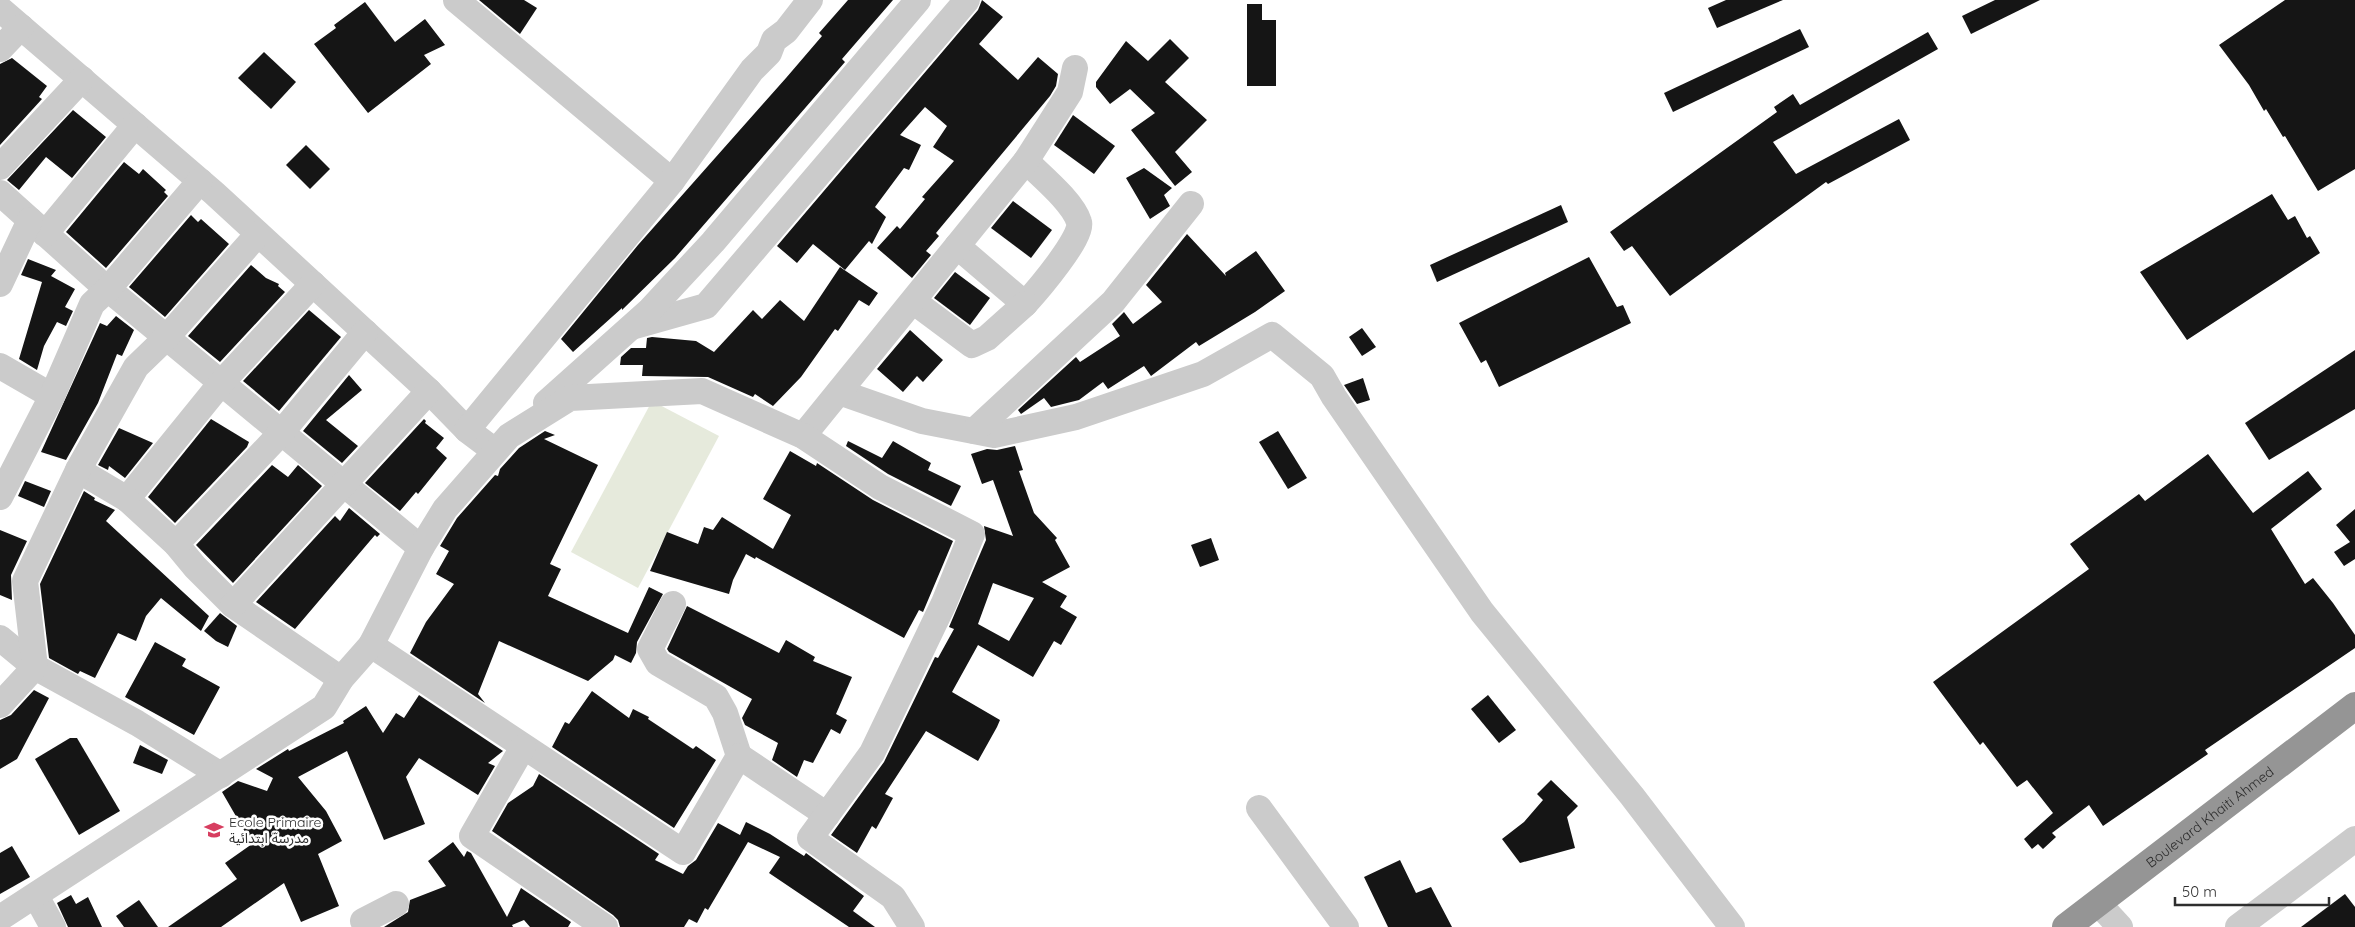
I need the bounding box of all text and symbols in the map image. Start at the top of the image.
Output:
street label: Boulevard Khaiti Ahmed [2142,762,2277,872]
place label: Ecole Primaire مدرسة ابتدائية [229,813,321,847]
school or university icon: Ecole Primaire مدرسة ابتدائية [203,819,225,841]
scale bar [2175,874,2329,906]
text: 50 m [2182,882,2217,901]

